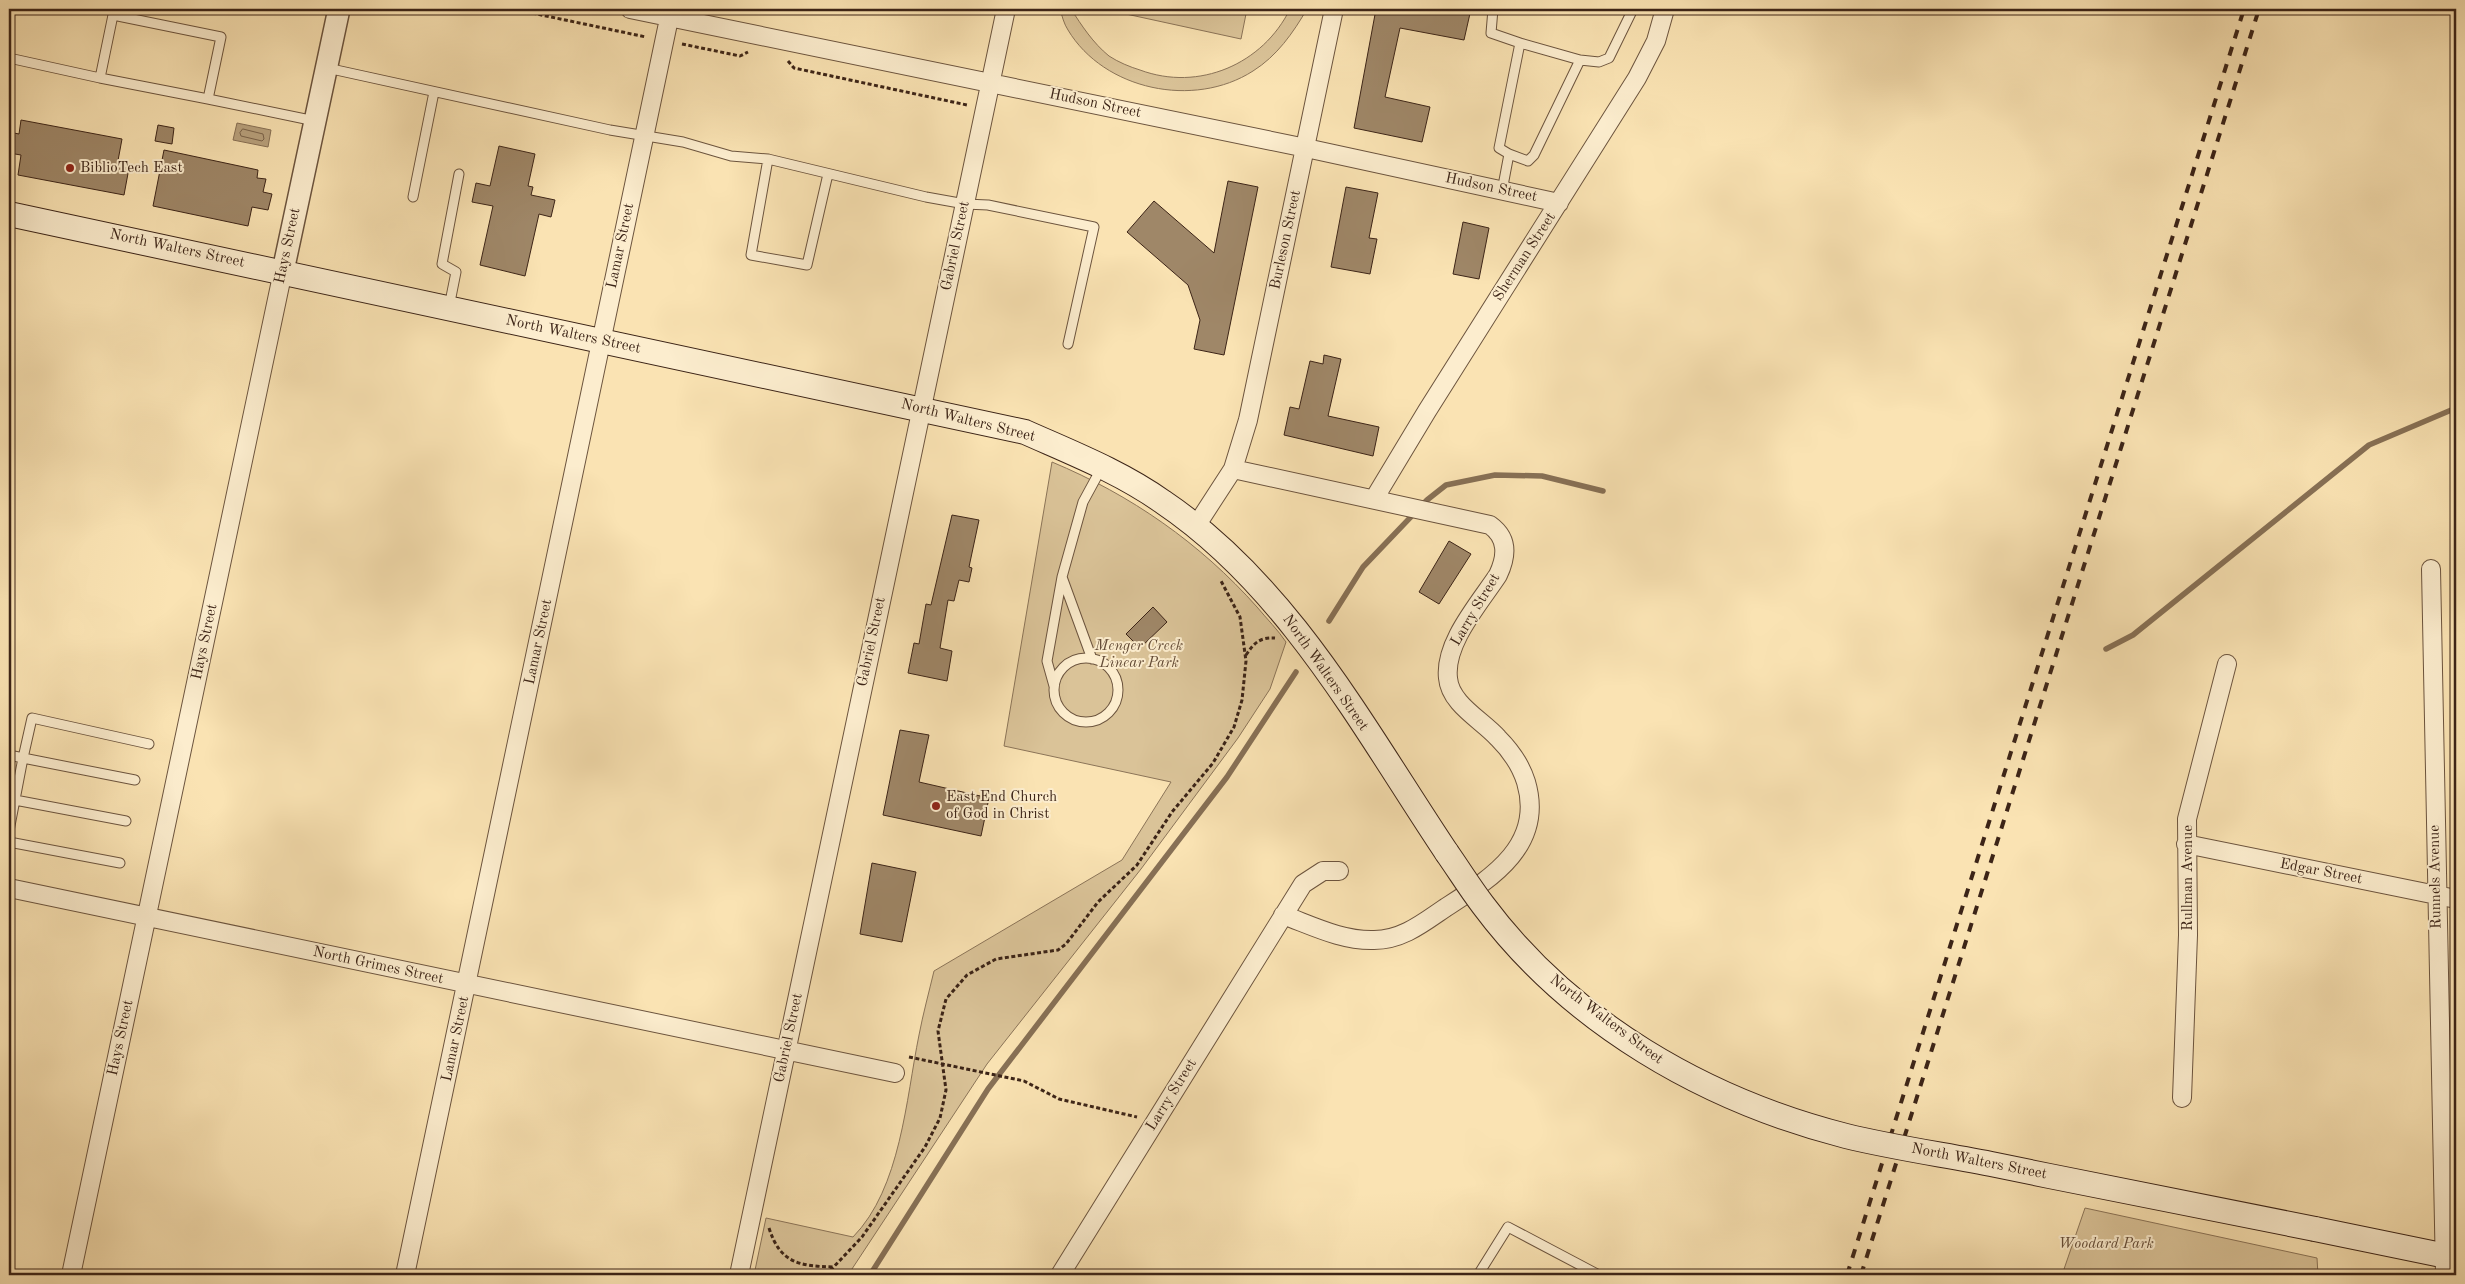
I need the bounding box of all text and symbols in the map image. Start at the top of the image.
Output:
street label: Hudson Street [1048,87,1142,121]
place label: BiblioTech East [80,161,183,176]
marker: BiblioTech East [64,162,76,174]
street label: Hudson Street [1444,171,1538,205]
street label: Burleson Street [1268,189,1304,291]
street label: Gabriel Street [939,200,973,292]
street label: Lamar Street [605,202,637,290]
street label: Hays Street [273,207,303,285]
street label: Sherman Street [1491,210,1559,304]
street label: North Walters Street [108,227,246,271]
street label: North Walters Street [504,313,642,357]
street label: North Walters Street [899,397,1037,445]
street label: Larry Street [1449,571,1503,649]
street label: Gabriel Street [855,596,889,688]
street label: Lamar Street [523,598,555,686]
street label: Hays Street [190,603,220,681]
street label: North Walters Street [1279,612,1371,734]
park label: Menger Creek Linear Park [1094,639,1183,671]
place label: East End Church of God in Christ [946,790,1057,822]
marker: East End Church of God in Christ [930,800,942,812]
street label: Rullman Avenue [2181,825,2196,931]
street label: Runnels Avenue [2428,825,2444,929]
street label: Edgar Street [2278,857,2364,887]
street label: North Grimes Street [311,945,445,987]
street label: North Walters Street [1546,973,1666,1067]
street label: Gabriel Street [772,992,806,1084]
street label: Lamar Street [440,995,472,1083]
street label: Hays Street [106,999,136,1077]
street label: Larry Street [1144,1056,1200,1134]
street label: North Walters Street [1910,1141,2048,1183]
park label: Woodard Park [2058,1237,2154,1252]

